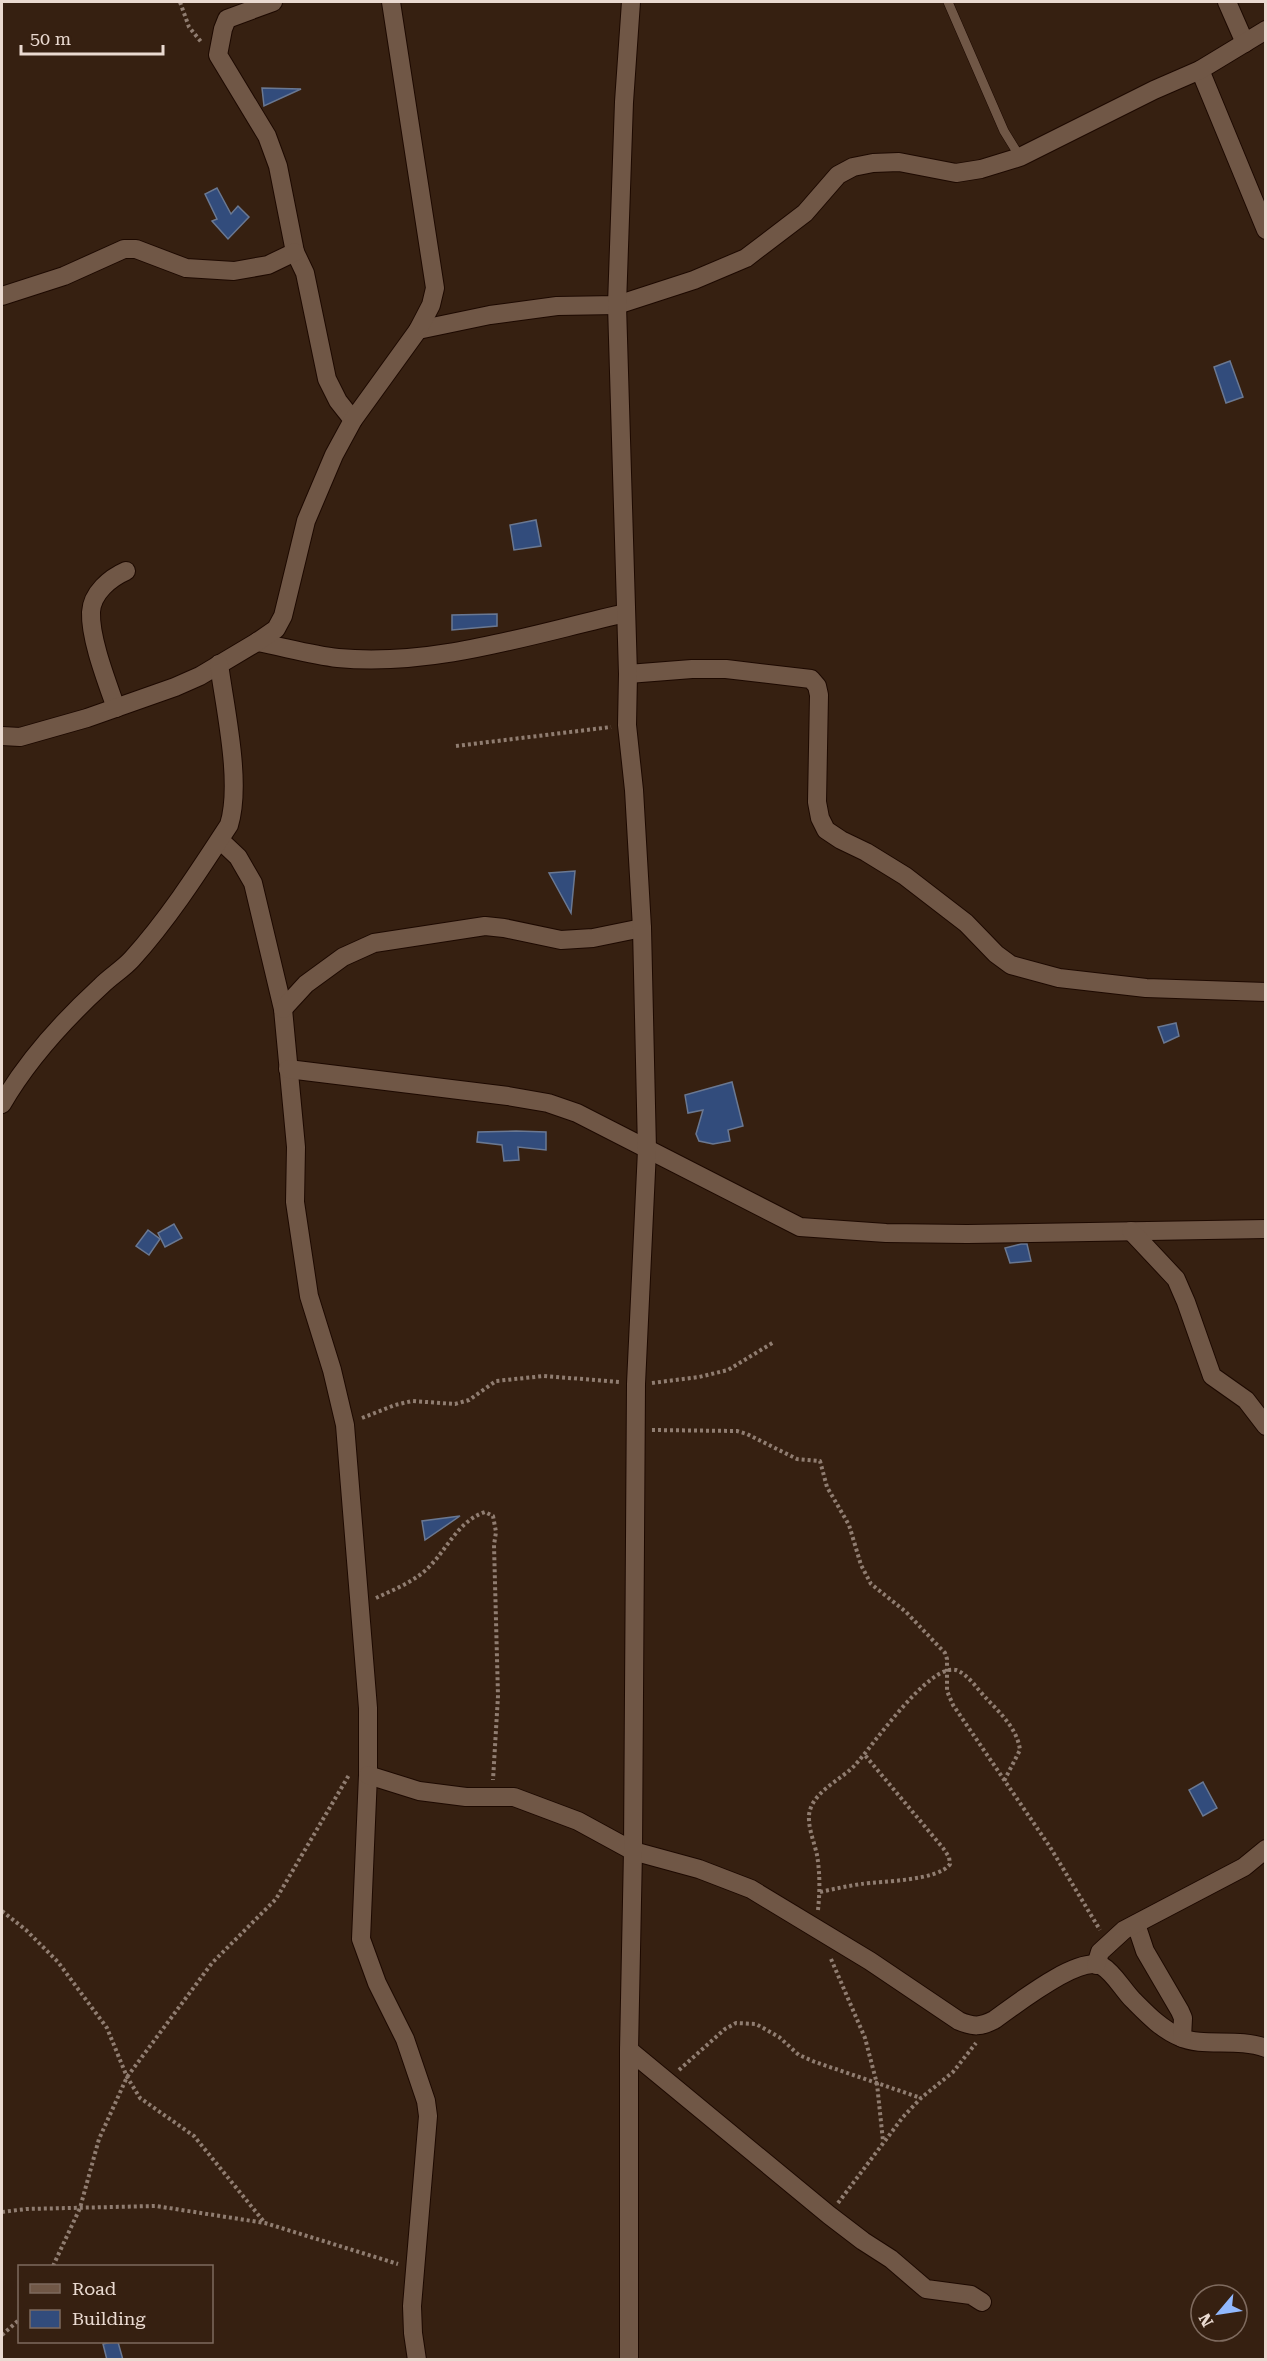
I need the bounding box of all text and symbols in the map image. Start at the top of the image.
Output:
scale bar [21,18,164,56]
text: 50 m [30,28,71,49]
legend [18,2265,213,2343]
text: Road [72,2278,117,2299]
north arrow [1189,2283,1249,2343]
text: Building [72,2308,146,2329]
text: N [1195,2310,1218,2330]

